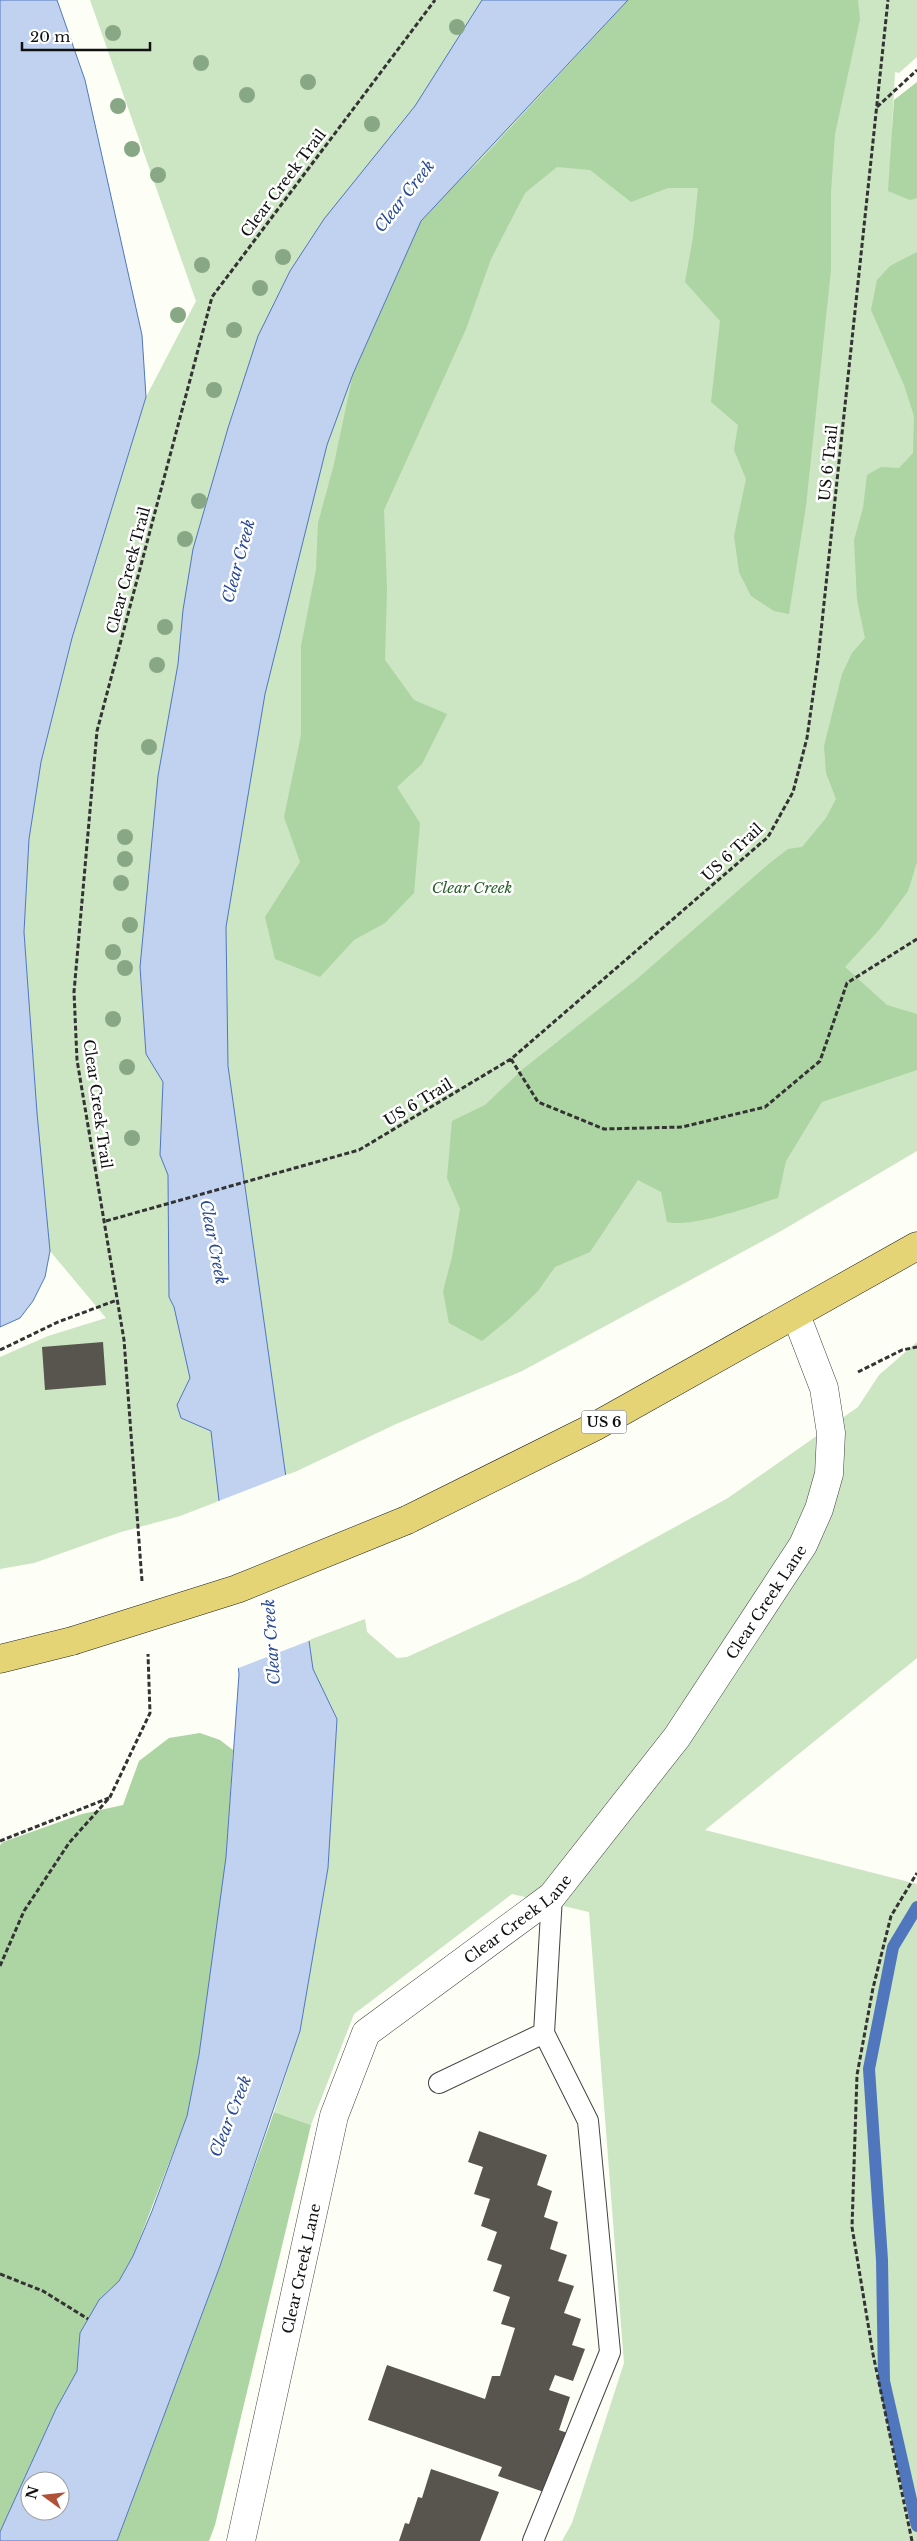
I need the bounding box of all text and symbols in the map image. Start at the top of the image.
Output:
scale bar [22,20,150,52]
text: 20 m [30,27,70,46]
street label: Clear Creek Trail [236,125,330,241]
water label: Clear Creek [370,156,438,236]
street label: US 6 Trail [815,424,841,502]
street label: Clear Creek Trail [102,504,154,635]
water label: Clear Creek [217,517,259,605]
street label: US 6 Trail [697,819,767,885]
park label: Clear Creek [432,878,512,897]
street label: Clear Creek Trail [80,1038,116,1170]
street label: US 6 Trail [380,1074,456,1130]
water label: Clear Creek [196,1198,232,1286]
road number: US 6 [582,1410,626,1434]
street label: Clear Creek Lane [721,1541,810,1662]
water label: Clear Creek [258,1598,284,1686]
street label: Clear Creek Lane [460,1870,575,1967]
water label: Clear Creek [205,2072,255,2160]
street label: Clear Creek Lane [277,2202,324,2335]
north arrow [20,2471,70,2521]
text: N [22,2484,43,2501]

